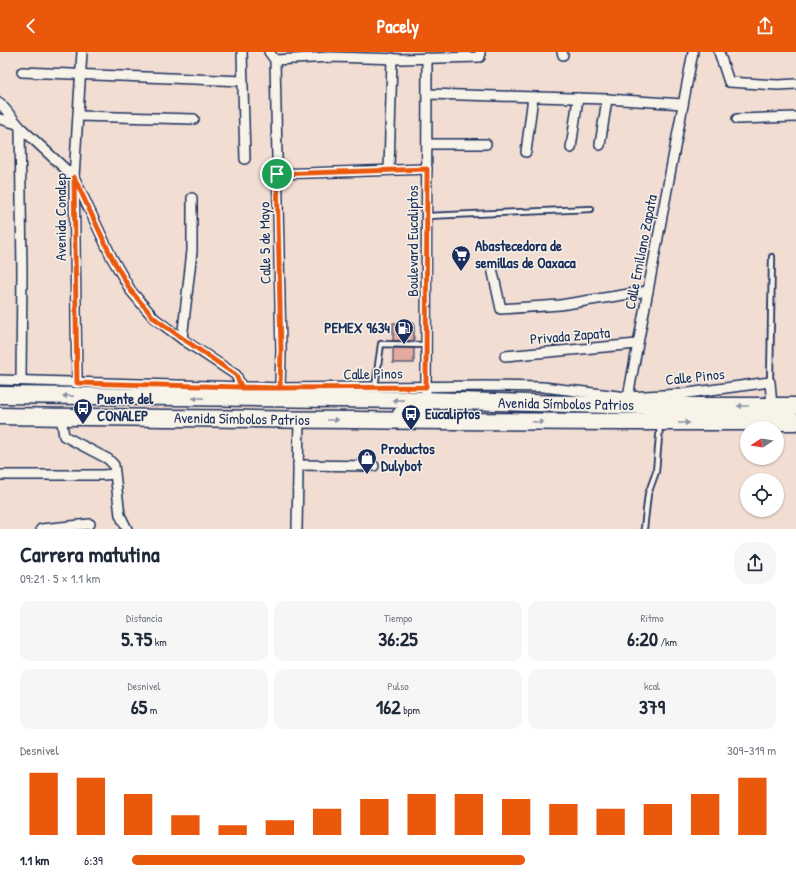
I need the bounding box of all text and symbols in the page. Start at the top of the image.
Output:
text: Pacely [377,14,419,39]
icon: back [20,15,42,37]
icon: share [754,15,776,37]
pin [260,157,294,191]
icon: arrive [266,163,288,185]
street label: Avenida Conalep [50,172,71,261]
street label: Boulevard Eucaliptos [402,185,423,297]
street label: Calle Emiliano Zapata [619,193,662,311]
street label: Calle 5 de Mayo [253,202,276,284]
place label: Abastecedora de semillas de Oaxaca [475,235,576,273]
supermarket icon: Abastecedora de semillas de Oaxaca [450,244,472,272]
place label: PEMEX 9634 [324,317,390,338]
fuel station icon: PEMEX 9634 [393,317,415,345]
street label: Privada Zapata [529,322,611,349]
street label: Calle Pinos [343,362,403,385]
street label: Calle Pinos [664,363,726,390]
place label: Puente del CONALEP [97,388,154,426]
street label: Avenida Símbolos Patrios [498,392,634,415]
one-way arrow [61,393,74,399]
one-way arrow [191,395,204,401]
bus stop icon: Puente del CONALEP [72,397,94,425]
one-way arrow [391,397,404,403]
bus stop icon: Eucaliptos [400,403,422,431]
place label: Eucaliptos [425,403,480,425]
one-way arrow [736,403,749,409]
street label: Avenida Símbolos Patrios [174,407,310,430]
one-way arrow [327,417,340,423]
one-way arrow [532,418,544,425]
one-way arrow [678,420,691,426]
north arrow [740,421,784,465]
map controls [740,421,784,517]
place label: Productos Dulybot [381,438,435,477]
shop icon: Productos Dulybot [356,447,378,475]
button: locate [740,473,784,517]
text: Carrera matutina [20,539,160,569]
button: share [734,542,776,584]
text: 09:21 · 5 × 1.1 km [20,569,100,587]
text: Distancia [126,611,162,625]
text: Tiempo [384,611,412,625]
text: Ritmo [640,611,664,625]
text: 5.75 [121,625,152,652]
text: 36:25 [378,625,418,652]
text: 6:20 [627,625,658,652]
text: km [152,635,167,649]
text: /km [658,635,677,649]
text: Desnivel [128,679,160,693]
text: Pulso [387,679,409,693]
text: kcal [644,679,660,693]
text: 65 [131,693,147,720]
text: 162 [376,693,401,720]
text: 379 [639,693,665,720]
text: m [147,703,157,717]
text: bpm [401,703,420,717]
text: Desnivel [20,741,59,759]
text: 309–319 m [727,741,776,759]
text: 1.1 km [20,851,49,869]
text: 6:39 [84,851,103,869]

